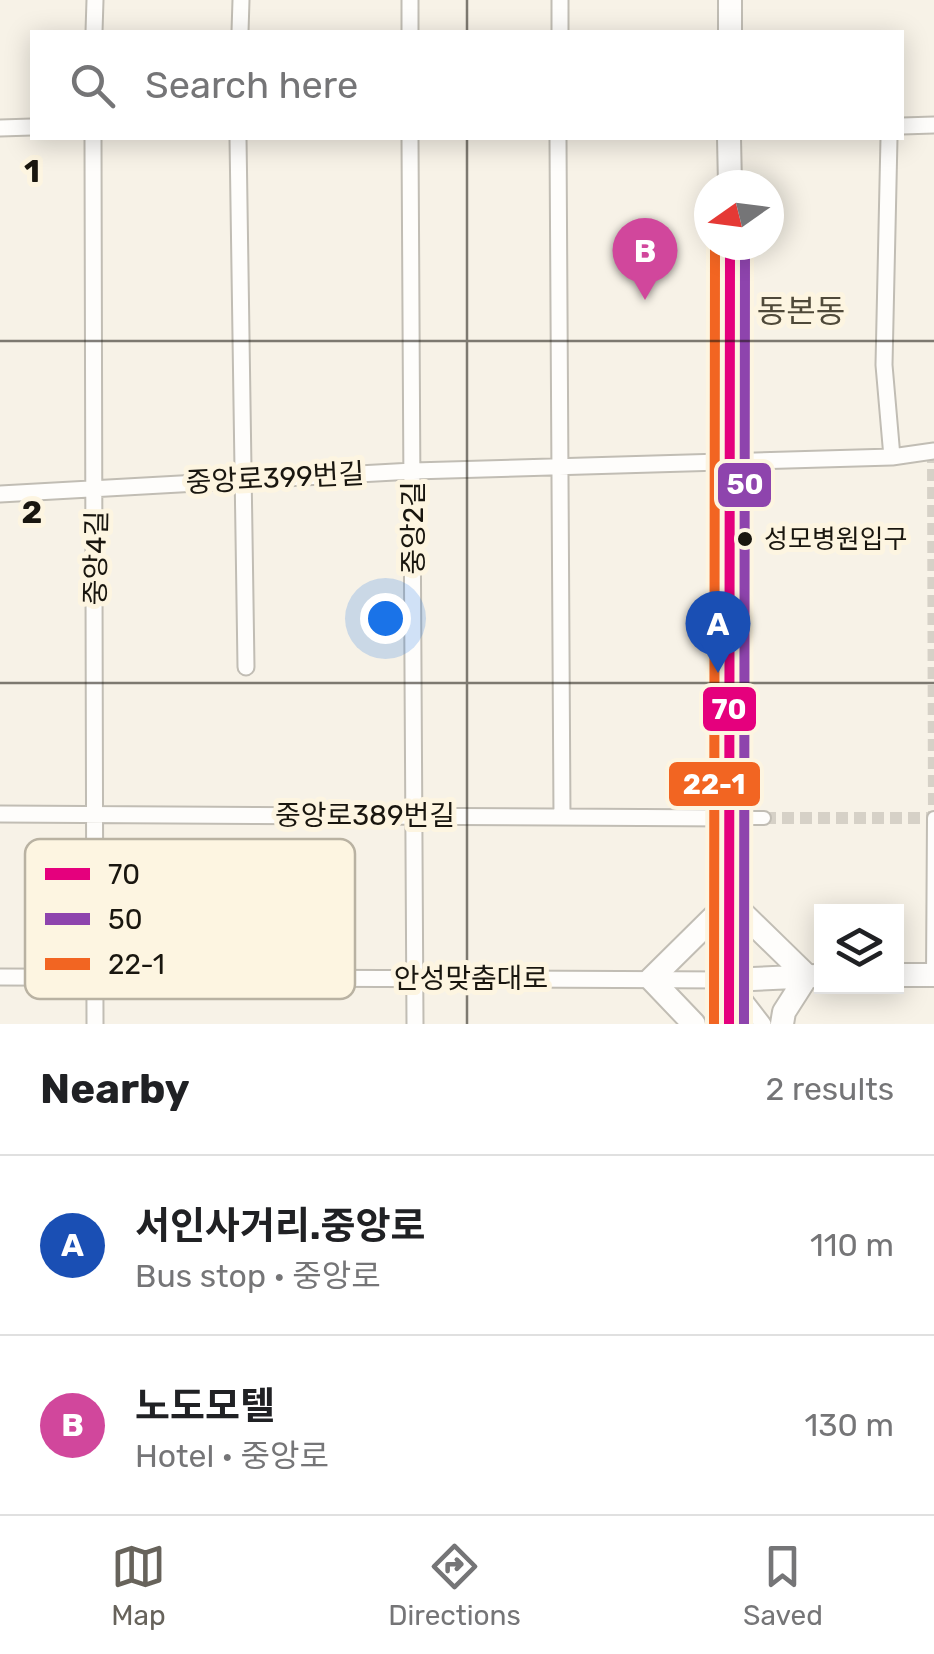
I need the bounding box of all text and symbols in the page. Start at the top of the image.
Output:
search box [30,30,904,140]
icon: search [65,58,120,113]
text: Search here [145,62,358,108]
text: 1 [24,152,40,190]
north arrow [694,170,784,260]
pin: B [612,218,678,300]
district label: 동본동 [757,292,845,330]
street label: 중앙로399번길 [185,457,365,499]
line badge: 50 [716,461,773,509]
text: 50 [726,468,764,501]
street label: 중앙2길 [397,481,430,575]
text: 2 [22,493,42,531]
street label: 중앙4길 [79,510,113,606]
place label: 성모병원입구 [764,524,908,555]
marker: 성모병원입구 [735,529,755,549]
pin: A [686,590,750,673]
your location [360,593,411,644]
line badge: 70 [701,685,758,733]
text: 70 [711,693,747,726]
line badge: 22-1 [667,760,762,808]
text: 22-1 [683,768,745,801]
street label: 중앙로389번길 [275,799,455,832]
legend [25,839,355,999]
text: 70 [108,858,140,891]
text: 50 [108,903,142,936]
map controls [814,904,904,994]
button: layers [814,904,904,994]
text: 22-1 [108,948,165,981]
street label: 안성맞춤대로 [394,962,548,995]
text: Nearby [40,1064,190,1114]
text: 2 results [765,1070,894,1108]
text: 서인사거리.중앙로 [135,1203,425,1249]
text: A [61,1226,84,1264]
text: 110 m [810,1226,894,1264]
text: Bus stop · 중앙로 [135,1257,381,1295]
text: 노도모텔 [135,1383,275,1429]
text: B [61,1406,84,1444]
text: 130 m [804,1406,894,1444]
text: Hotel · 중앙로 [135,1437,329,1475]
tab: Map [111,1539,166,1632]
tab: Directions [388,1539,521,1632]
tab: Saved [743,1539,823,1632]

